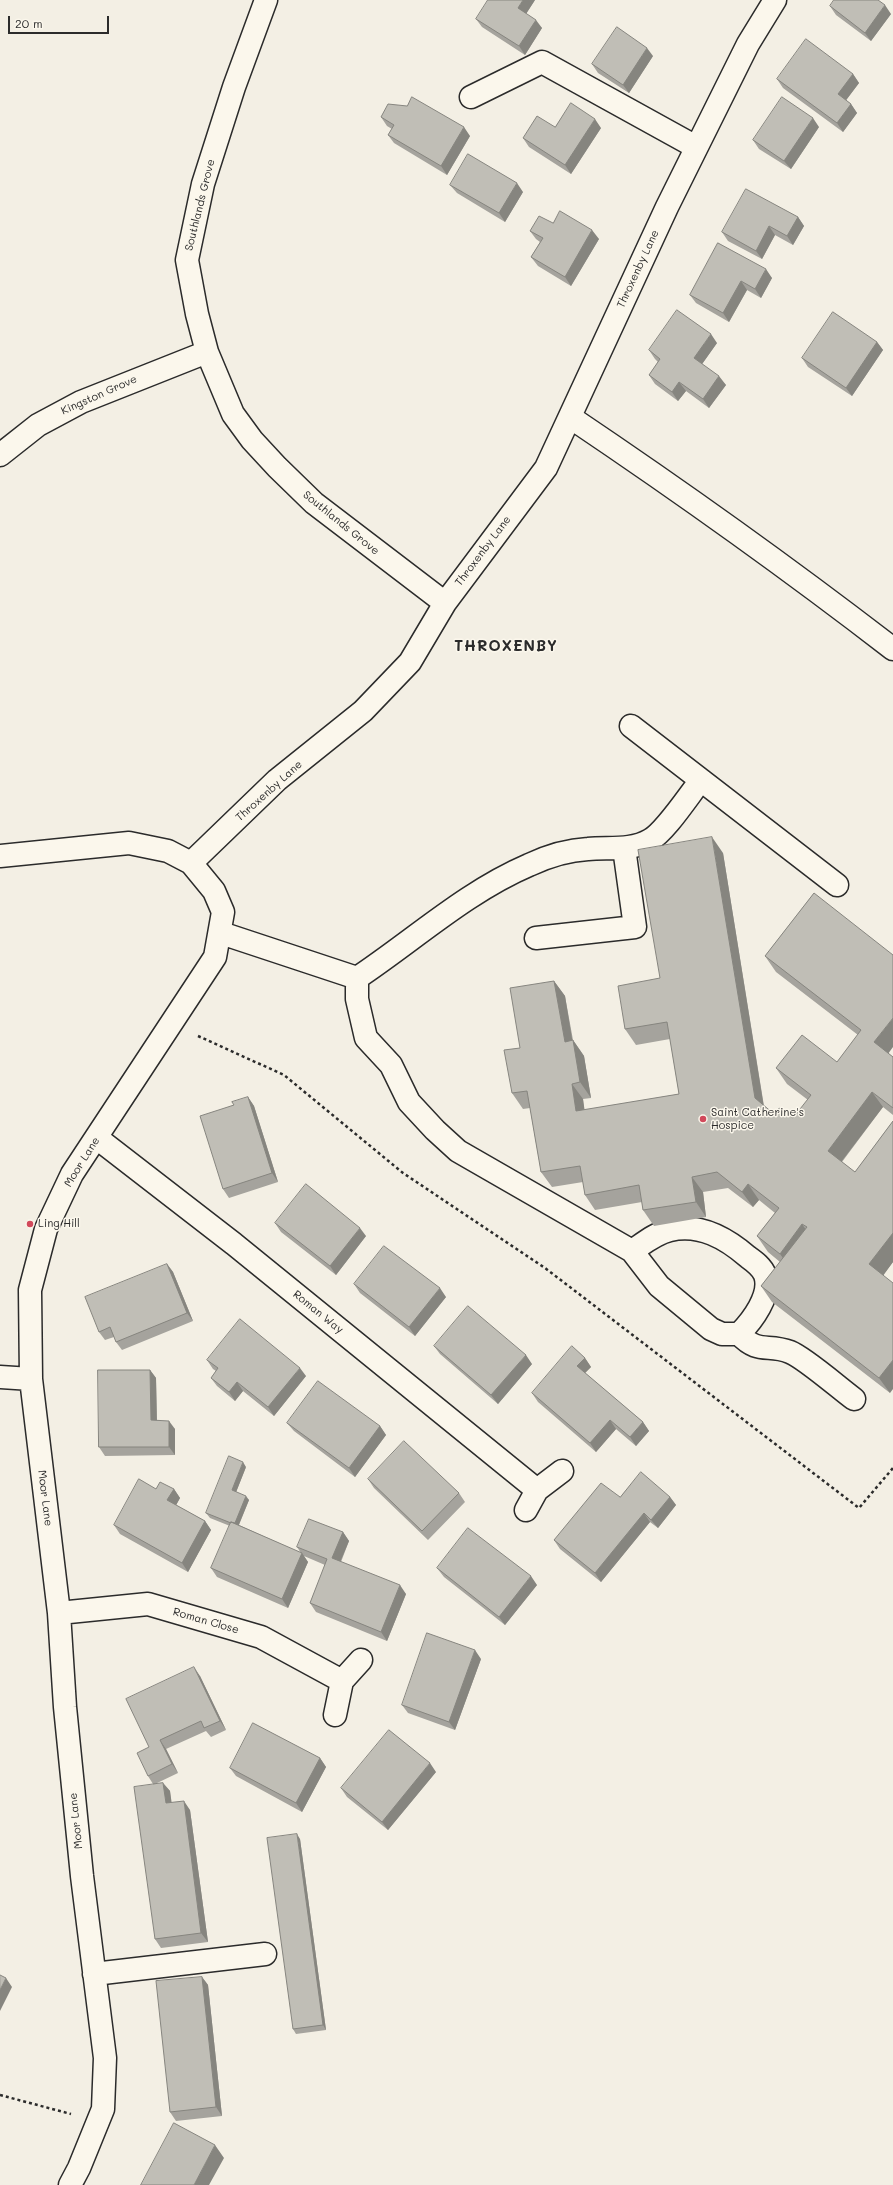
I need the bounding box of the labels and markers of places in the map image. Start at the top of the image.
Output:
place label: Saint Catherine's Hospice [711,1106,804,1132]
marker: Saint Catherine's Hospice [698,1114,708,1124]
place label: Ling Hill [38,1217,80,1231]
marker: Ling Hill [25,1219,35,1229]

